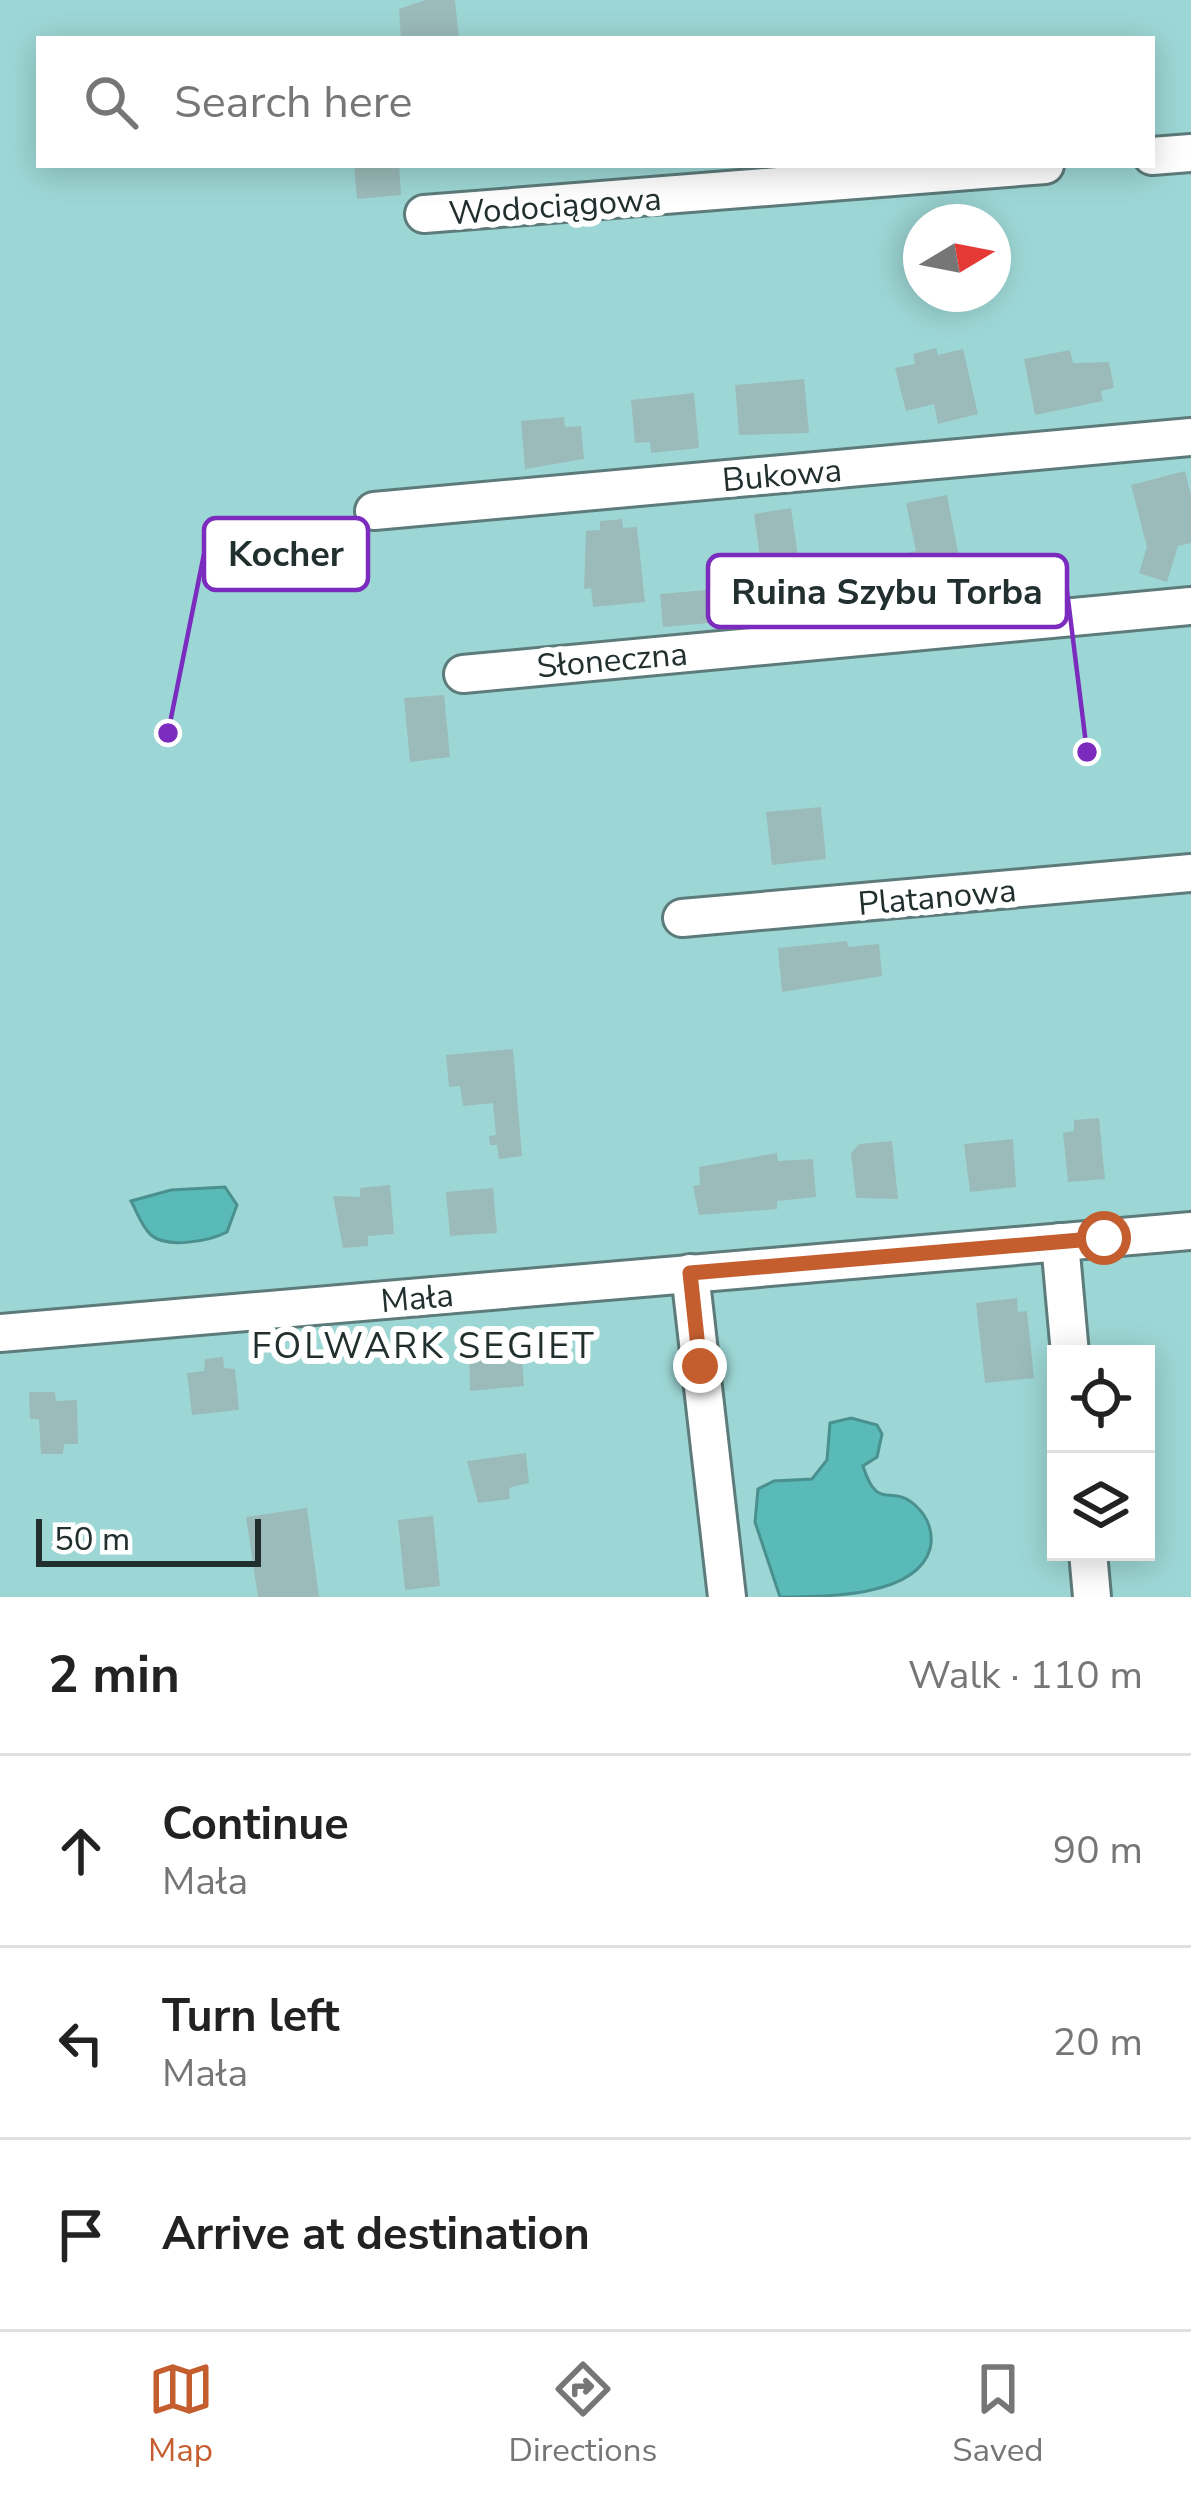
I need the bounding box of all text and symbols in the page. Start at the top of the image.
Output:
search box [36,36,1155,168]
icon: search [78,69,144,135]
text: Search here [174,72,413,133]
street label: Wodociągowa [447,177,663,236]
north arrow [903,204,1011,312]
street label: Bukowa [720,448,844,503]
callout: Kocher [204,518,368,590]
text: Kocher [228,530,344,579]
callout: Ruina Szybu Torba [708,555,1067,627]
text: Ruina Szybu Torba [731,568,1043,617]
street label: Słoneczna [535,631,689,690]
street label: Platanowa [856,868,1018,927]
route start [1077,1211,1131,1265]
street label: Mała [379,1273,455,1324]
district label: FOLWARK SEGIET [251,1322,597,1371]
route end [673,1339,727,1393]
map controls [1047,1345,1155,1561]
button: locate [1047,1345,1155,1453]
button: layers [1047,1453,1155,1561]
scale bar [36,1513,261,1566]
text: 50 m [54,1517,130,1562]
text: 2 min [48,1640,180,1710]
text: Walk · 110 m [908,1649,1143,1702]
text: Continue [162,1794,349,1855]
icon: ahead [48,1818,114,1884]
text: 90 m [1053,1824,1143,1877]
text: Mała [162,1855,248,1908]
text: Turn left [162,1986,340,2047]
icon: left [48,2010,114,2076]
text: 20 m [1053,2016,1143,2069]
text: Mała [162,2047,248,2100]
icon: arrive [48,2202,114,2268]
text: Arrive at destination [162,2204,590,2265]
tab: Map [148,2356,214,2473]
tab: Directions [509,2356,657,2473]
tab: Saved [952,2356,1043,2473]

